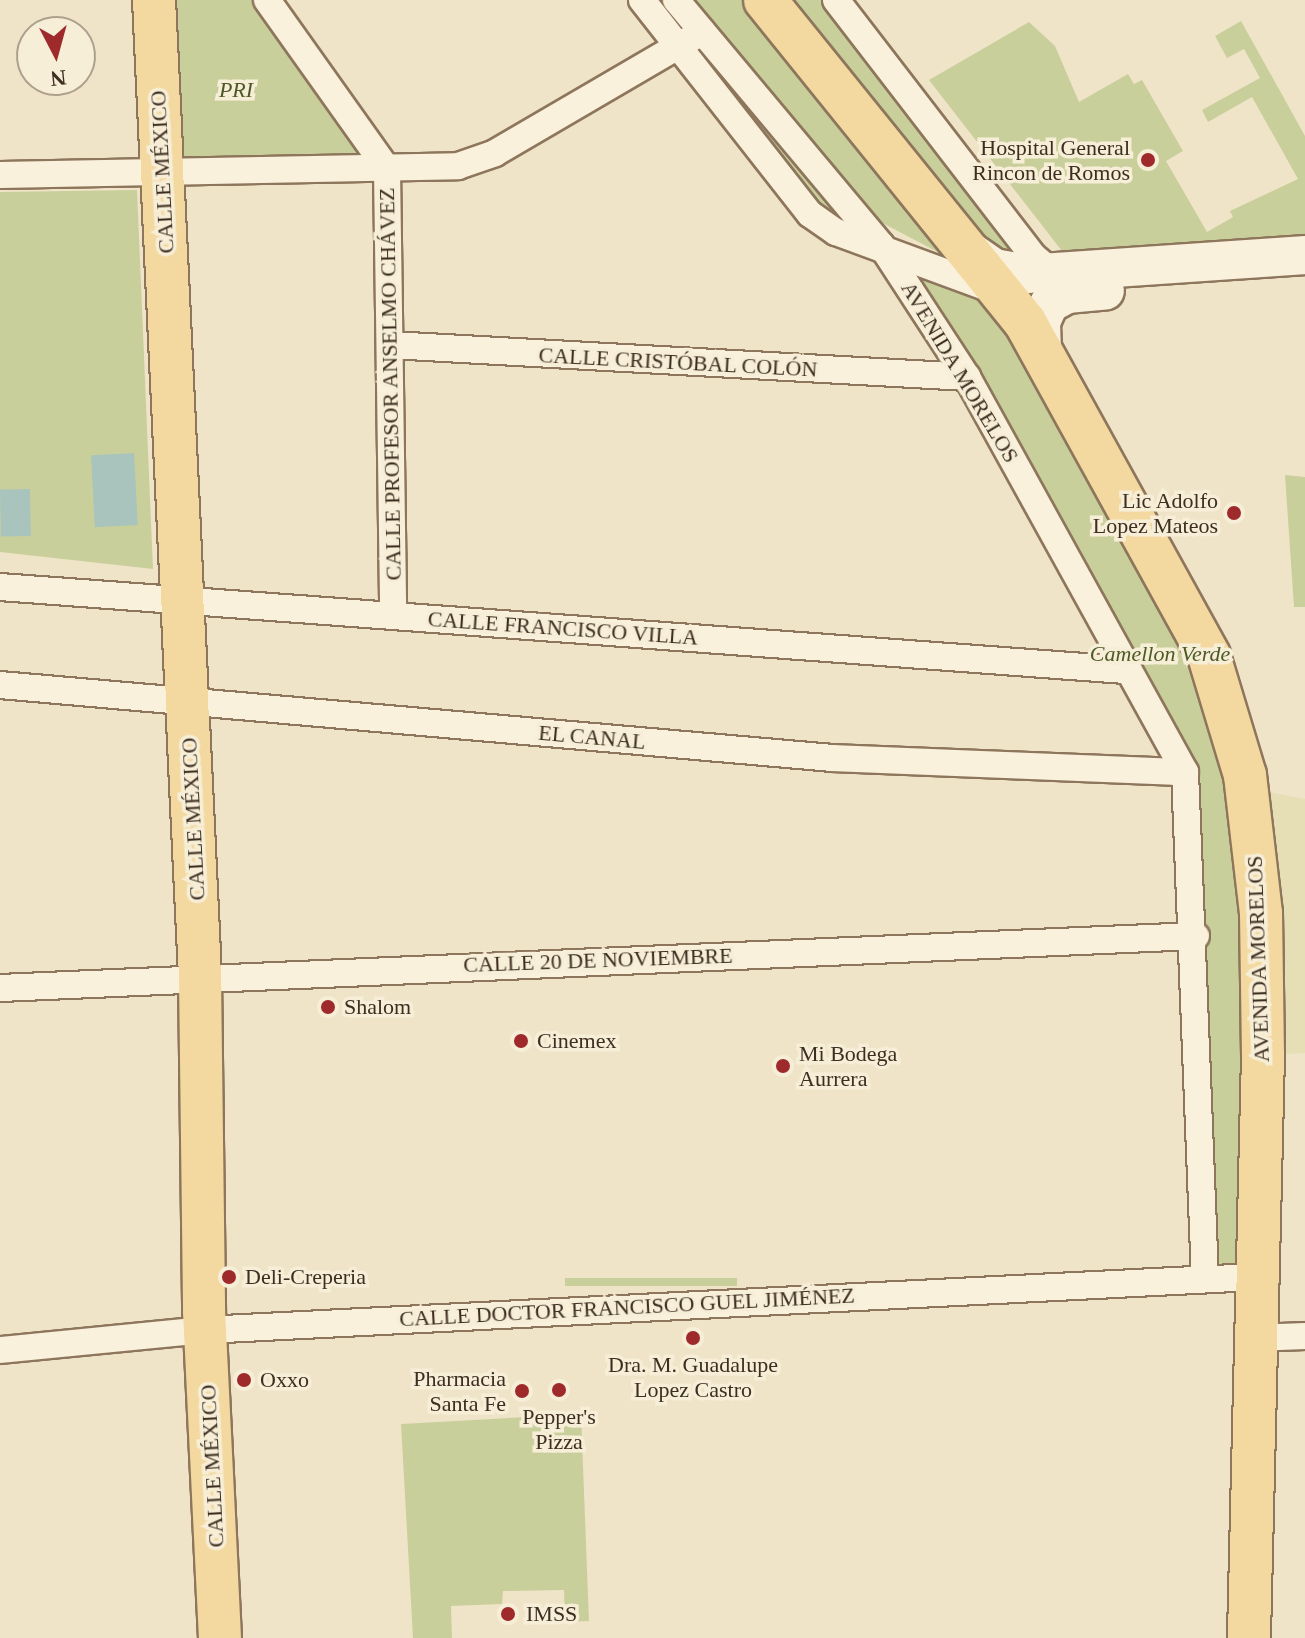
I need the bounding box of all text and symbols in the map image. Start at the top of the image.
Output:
north arrow [16,16,96,96]
text: N [49,65,68,92]
park label: PRI [219,77,253,103]
street label: CALLE MÉXICO [145,90,179,254]
place label: Hospital General Rincon de Romos [972,134,1130,186]
marker: Hospital General Rincon de Romos [1137,149,1159,171]
street label: CALLE PROFESOR ANSELMO CHÁVEZ [373,187,407,581]
street label: AVENIDA MORELOS [895,276,1025,468]
street label: CALLE CRISTÓBAL COLÓN [538,341,818,383]
place label: Lic Adolfo Lopez Mateos [1093,487,1218,538]
marker: Lic Adolfo Lopez Mateos [1225,504,1243,522]
street label: CALLE FRANCISCO VILLA [427,605,699,651]
park label: Camellon Verde [1090,641,1230,667]
street label: EL CANAL [537,719,647,755]
street label: CALLE MÉXICO [176,737,210,901]
street label: AVENIDA MORELOS [1241,855,1275,1063]
street label: CALLE 20 DE NOVIEMBRE [463,942,733,978]
place label: Shalom [344,994,411,1020]
marker: Shalom [319,998,337,1016]
place label: Cinemex [537,1028,616,1054]
marker: Cinemex [512,1032,530,1050]
place label: Mi Bodega Aurrera [799,1040,897,1092]
marker: Mi Bodega Aurrera [774,1057,792,1075]
place label: Deli-Creperia [245,1264,366,1290]
marker: Deli-Creperia [220,1268,238,1286]
street label: CALLE DOCTOR FRANCISCO GUEL JIMÉNEZ [398,1282,856,1332]
marker: Dra. M. Guadalupe Lopez Castro [684,1329,702,1347]
place label: Dra. M. Guadalupe Lopez Castro [608,1351,778,1402]
place label: Pharmacia Santa Fe [413,1365,506,1416]
place label: Oxxo [260,1367,309,1393]
marker: Oxxo [235,1371,253,1389]
marker: Pepper's Pizza [550,1381,568,1399]
marker: Pharmacia Santa Fe [513,1382,531,1400]
street label: CALLE MÉXICO [195,1384,229,1548]
place label: Pepper's Pizza [522,1403,596,1454]
place label: IMSS [526,1601,577,1627]
marker: IMSS [497,1603,519,1625]

